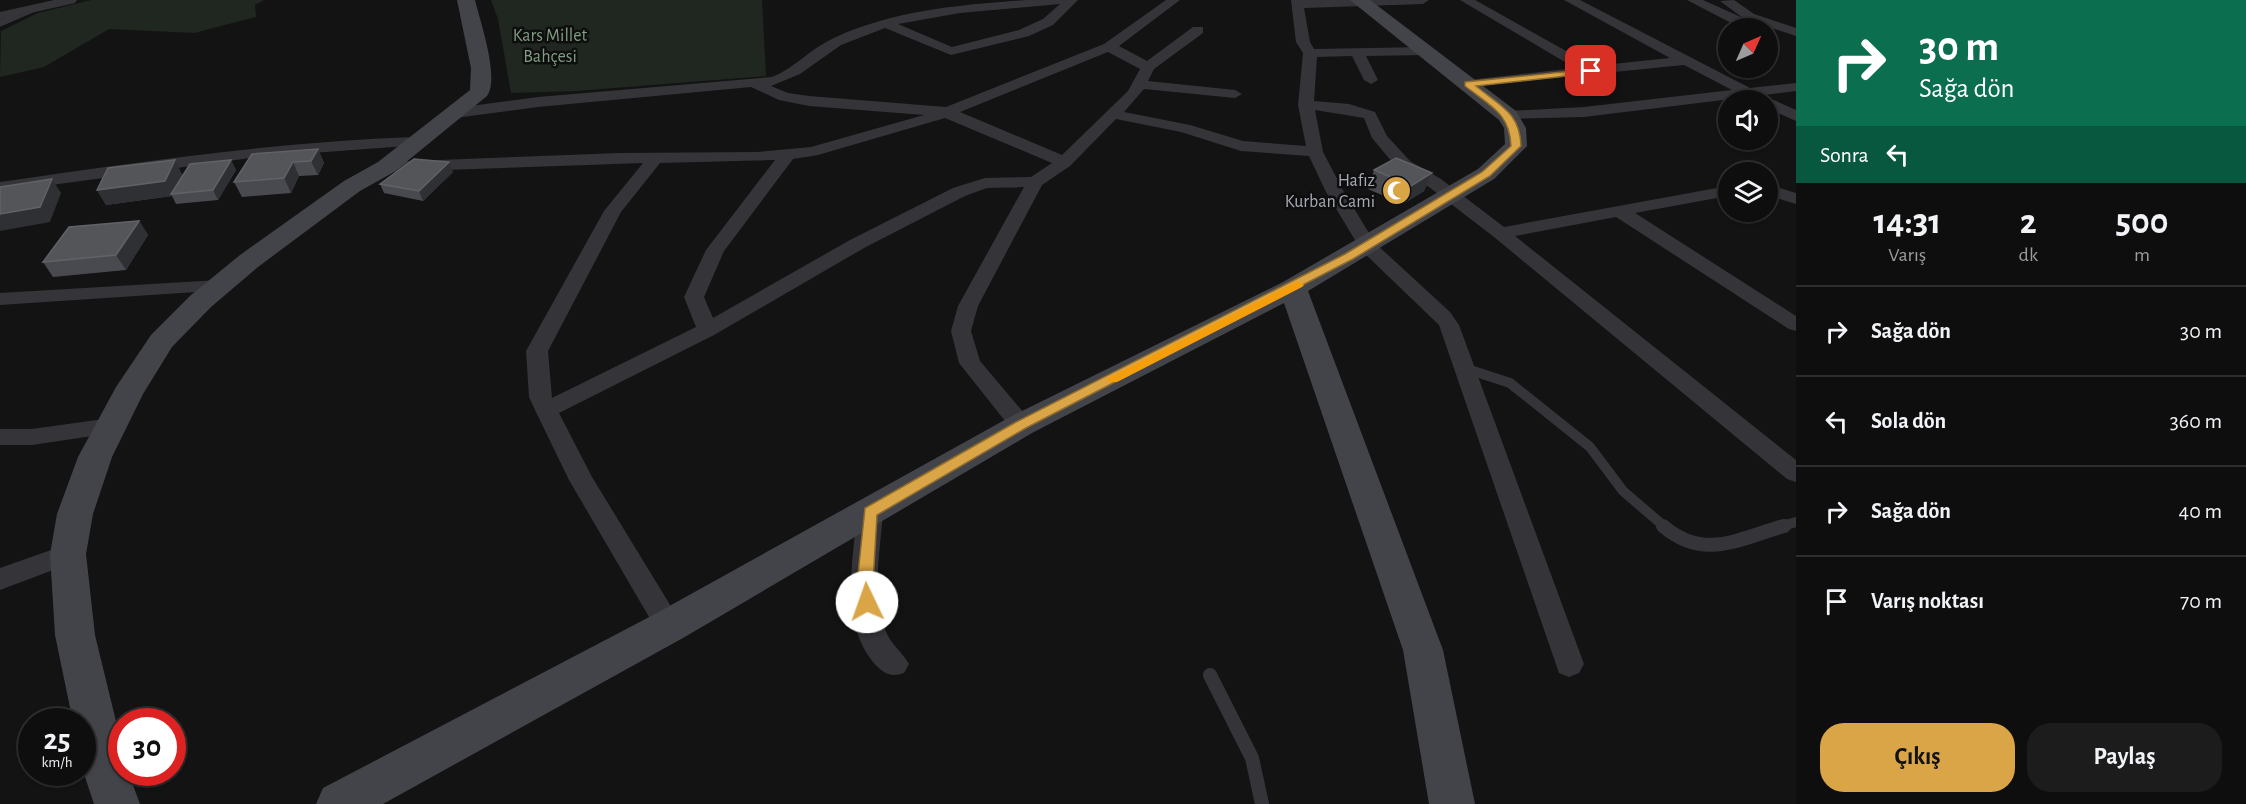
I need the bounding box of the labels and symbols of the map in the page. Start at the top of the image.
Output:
north arrow [1718,18,1778,78]
park label: Kars Millet Bahçesi [513,27,588,66]
pin [1565,45,1616,96]
place label: Hafız Kurban Cami [1285,172,1375,211]
mosque icon: Hafız Kurban Cami [1380,174,1412,206]
position arrow [835,570,899,634]
speed limit sign: 30 [108,708,186,786]

